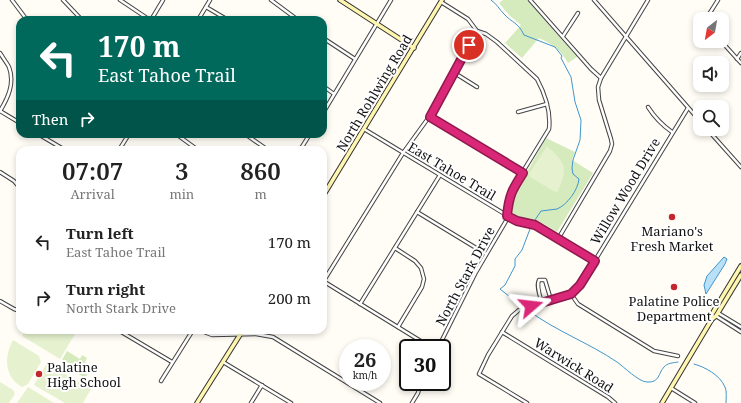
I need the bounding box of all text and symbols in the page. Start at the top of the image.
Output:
north arrow [693,12,729,48]
map controls [693,12,729,136]
text: 170 m [98,27,180,65]
pin [452,28,486,62]
street label: North Rohlwing Road [332,31,416,155]
icon: left [32,32,84,84]
icon: arrive [458,34,480,56]
button: sound [693,56,729,92]
text: East Tahoe Trail [98,63,236,87]
button: search [693,100,729,136]
icon: right [76,108,98,130]
text: Then [32,109,68,129]
street label: Willow Wood Drive [586,134,664,248]
street label: East Tahoe Trail [405,138,499,204]
text: 07:07 [62,154,123,187]
text: 3 [175,154,189,187]
text: 860 [240,154,281,187]
text: Arrival [70,185,115,203]
text: min [169,185,194,203]
text: m [254,185,267,203]
marker: Mariano's Fresh Market [667,212,677,222]
place label: Mariano's Fresh Market [631,222,714,255]
text: Turn left [66,223,134,243]
street label: North Stark Drive [431,223,499,329]
icon: left [32,231,54,253]
text: 170 m [268,232,311,252]
text: East Tahoe Trail [66,243,166,261]
text: Turn right [66,279,145,299]
marker: Palatine Police Department [669,282,679,292]
position arrow [510,285,552,327]
icon: right [32,287,54,309]
text: 200 m [268,288,311,308]
place label: Palatine Police Department [629,292,719,325]
text: North Stark Drive [66,299,176,317]
street label: Warwick Road [531,333,617,397]
speed limit sign: 30 [399,339,451,391]
text: 26 [354,346,376,373]
place label: Palatine High School [47,358,121,391]
text: km/h [353,368,377,382]
marker: Palatine High School [34,369,44,379]

